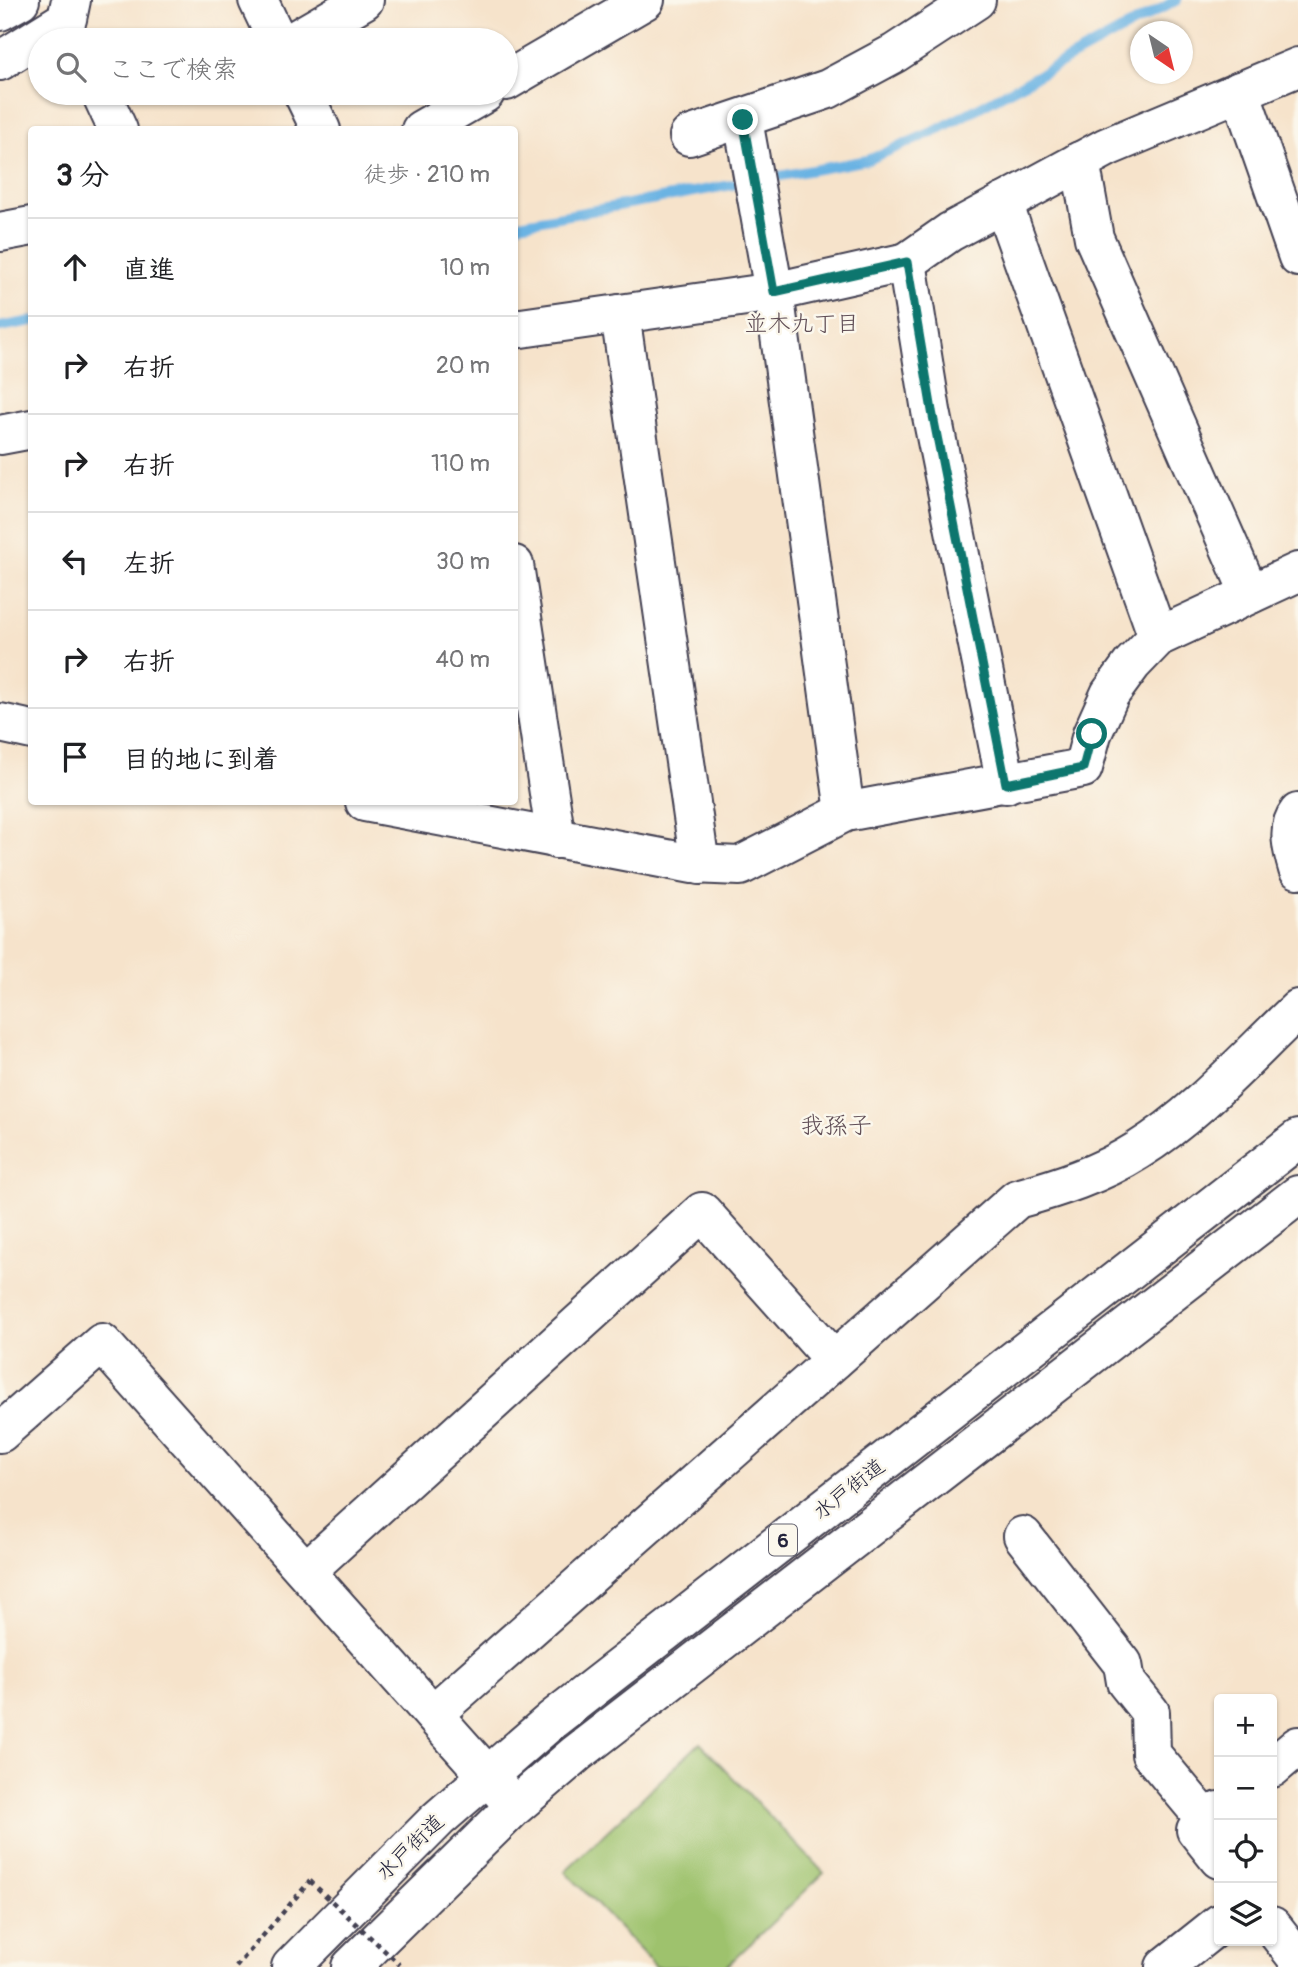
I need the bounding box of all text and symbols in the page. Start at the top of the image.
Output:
north arrow [1130,21,1193,84]
search box [28,28,518,105]
icon: search [52,48,90,86]
text: ここで検索 [108,54,238,86]
route end [727,104,758,135]
text: 3 分 [56,157,109,194]
text: 徒歩 · 210 m [364,160,490,189]
icon: ahead [56,248,94,286]
text: 10 m [440,253,490,282]
text: 直進 [123,254,175,286]
district label: 並木九丁目 [745,309,860,338]
icon: right [56,346,94,384]
text: 20 m [436,351,490,380]
text: 右折 [123,352,175,384]
icon: right [56,444,94,482]
text: 110 m [431,449,490,478]
text: 右折 [123,450,175,482]
icon: left [56,542,94,580]
text: 30 m [436,547,490,576]
text: 左折 [123,548,175,580]
icon: right [56,640,94,678]
text: 40 m [436,645,490,674]
text: 右折 [123,646,175,678]
route start [1076,718,1107,749]
icon: arrive [56,738,94,776]
text: 目的地に到着 [123,744,279,776]
district label: 我孫子 [800,1111,872,1140]
street label: 水戸街道 [808,1453,891,1526]
road number: 6 [769,1524,797,1556]
map controls [1214,1694,1277,1946]
button: + [1214,1694,1277,1757]
button: − [1214,1757,1277,1820]
street label: 水戸街道 [371,1808,450,1886]
button: locate [1214,1820,1277,1883]
button: layers [1214,1883,1277,1946]

